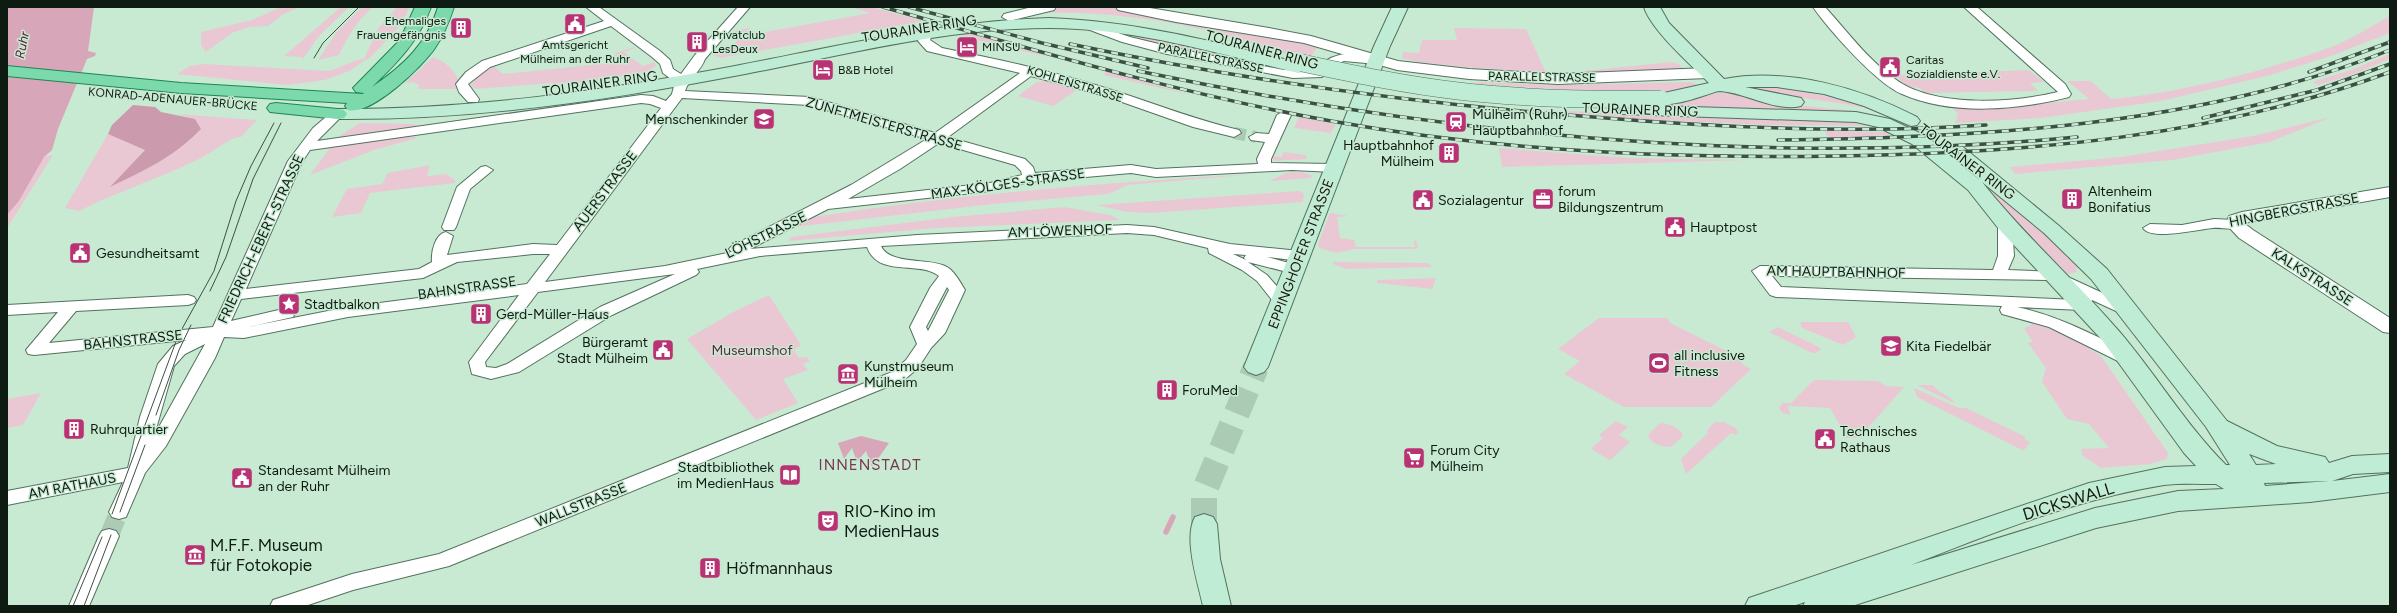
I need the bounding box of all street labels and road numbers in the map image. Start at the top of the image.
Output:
street label: TOURAINER RING [860,11,978,46]
street label: TOURAINER RING [1204,27,1321,73]
street label: PARALLELSTRASSE [1157,40,1265,76]
street label: KOHLENSTRASSE [1025,63,1125,105]
street label: TOURAINER RING [541,67,659,100]
street label: PARALLELSTRASSE [1488,69,1596,85]
street label: KONRAD-ADENAUER-BRÜCKE [88,85,258,113]
street label: ZUNFTMEISTERSTRASSE [804,93,964,155]
street label: TOURAINER RING [1582,99,1699,121]
street label: TOURAINER RING [1916,120,2019,204]
street label: AUERSTRASSE [569,147,641,235]
street label: FRIEDRICH-EBERT-STRASSE [214,152,308,326]
street label: MAX-KÖLGES-STRASSE [930,165,1086,203]
street label: EPPINGHOFER STRASSE [1265,177,1337,331]
street label: HINGBERGSTRASSE [2228,189,2360,231]
street label: LÖHSTRASSE [722,208,810,262]
street label: AM LÖWENHOF [1008,221,1113,241]
street label: KALKSTRASSE [2268,244,2356,310]
street label: AM HAUPTBAHNHOF [1766,262,1906,282]
street label: BAHNSTRASSE [417,273,517,303]
street label: BAHNSTRASSE [83,326,183,354]
street label: AM RATHAUS [27,469,117,503]
street label: DICKSWALL [2020,478,2116,524]
street label: WALLSTRASSE [533,479,629,531]

